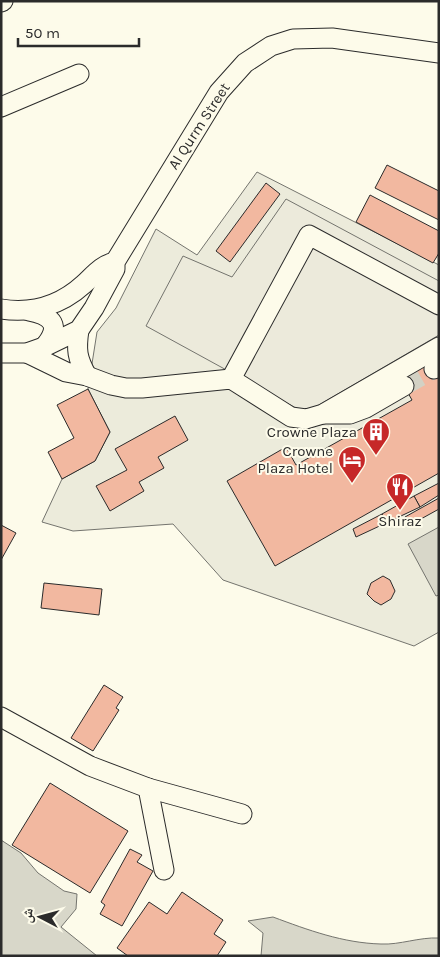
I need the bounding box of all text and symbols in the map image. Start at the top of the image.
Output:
scale bar [18,15,139,47]
text: 50 m [25,24,60,42]
street label: Al Qurm Street [164,79,234,173]
building icon: Crowne Plaza [361,417,391,456]
place label: Crowne Plaza [267,423,357,441]
place label: Crowne Plaza Hotel [258,442,333,477]
hotel icon: Crowne Plaza Hotel [337,445,367,484]
restaurant icon: Shiraz [385,472,415,511]
place label: Shiraz [378,512,422,530]
north arrow [15,892,65,942]
text: ش [18,907,37,924]

